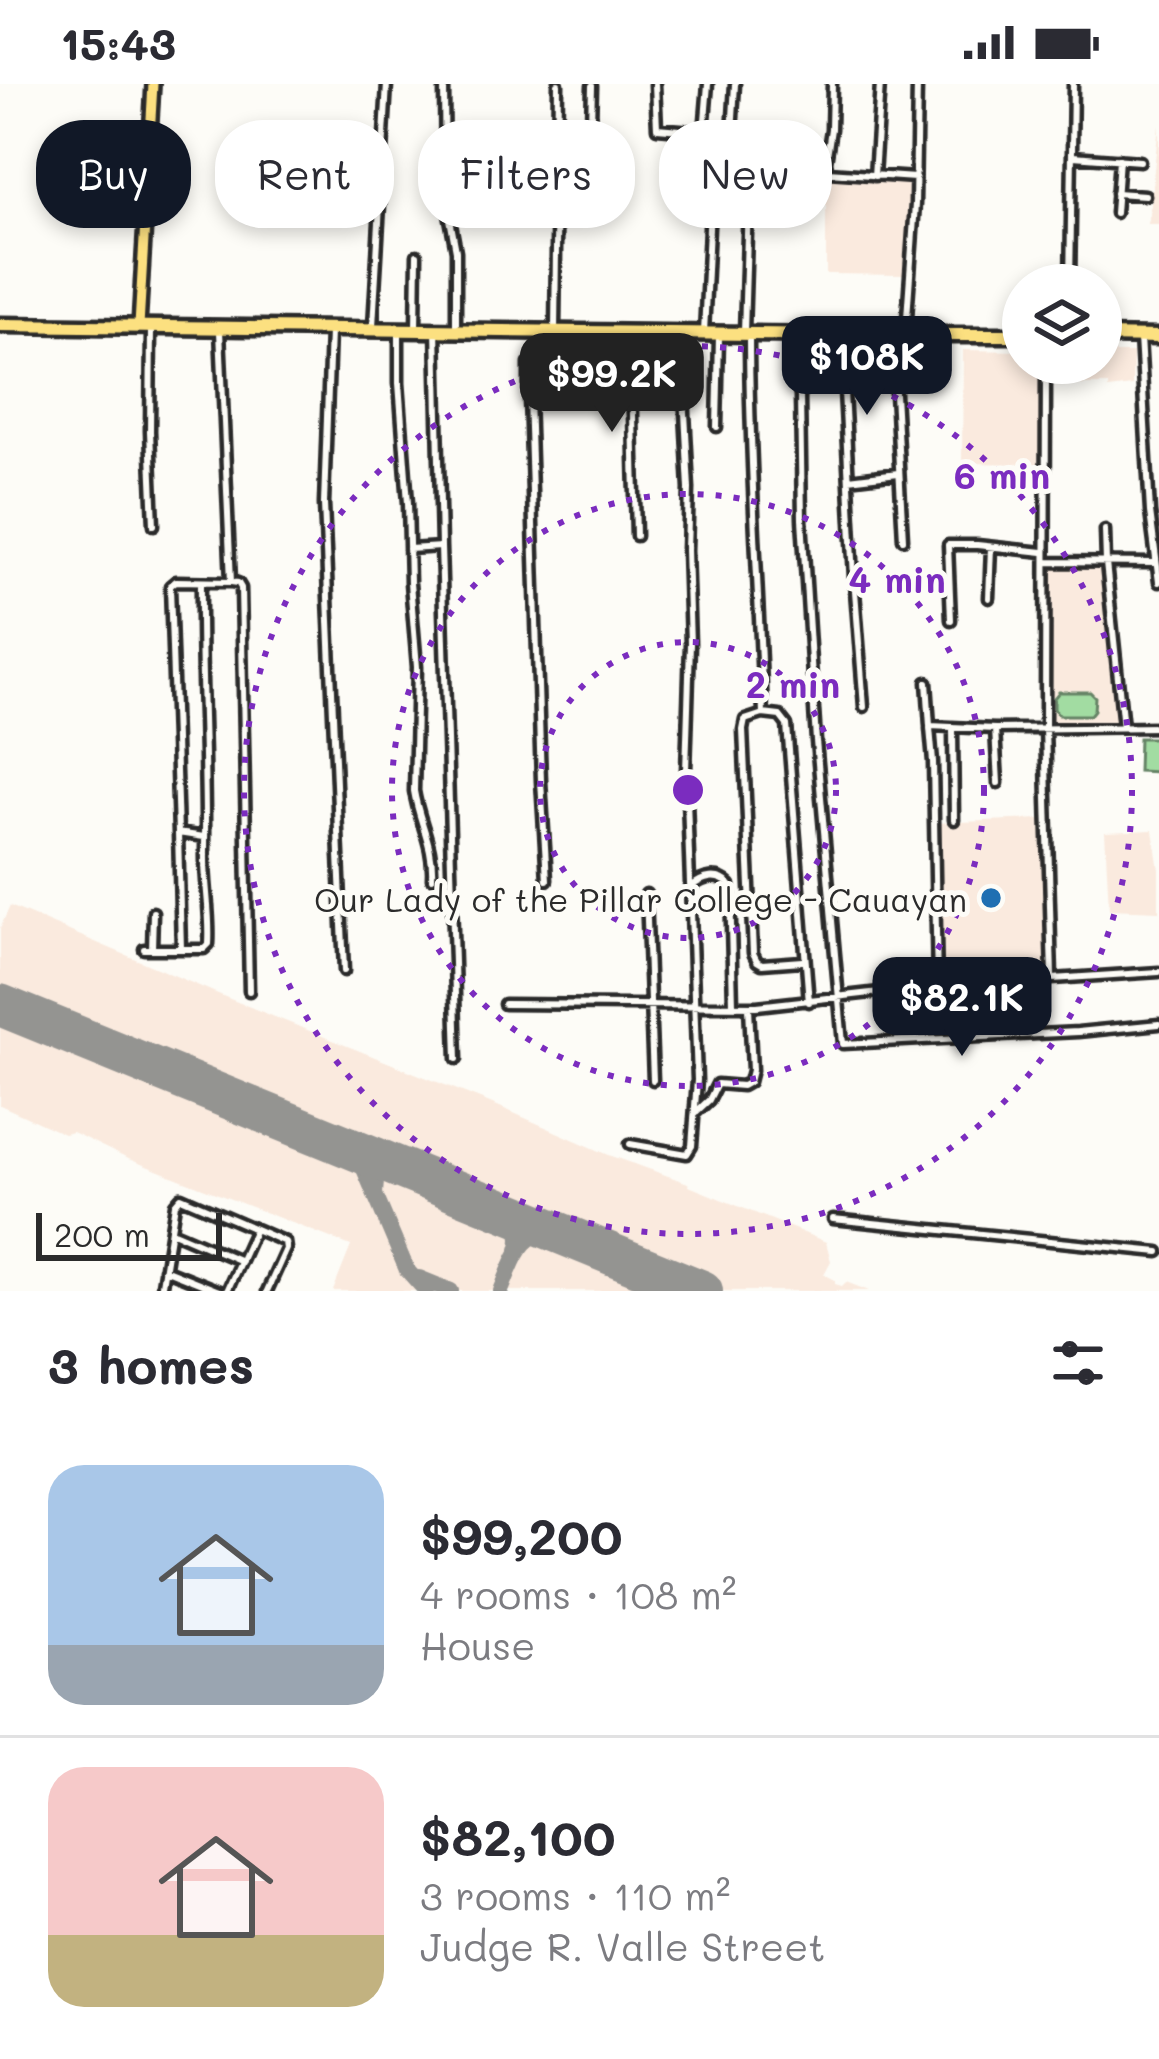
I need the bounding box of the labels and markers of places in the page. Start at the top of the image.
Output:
pin: $108K [783,316,951,418]
pin: $99.2K [514,333,710,435]
centre of rings [667,769,709,811]
place label: Our Lady of the Pillar College - Cauayan [314,877,967,921]
marker: Our Lady of the Pillar College - Cauayan [978,885,1004,911]
pin: $82.1K [864,957,1060,1059]

